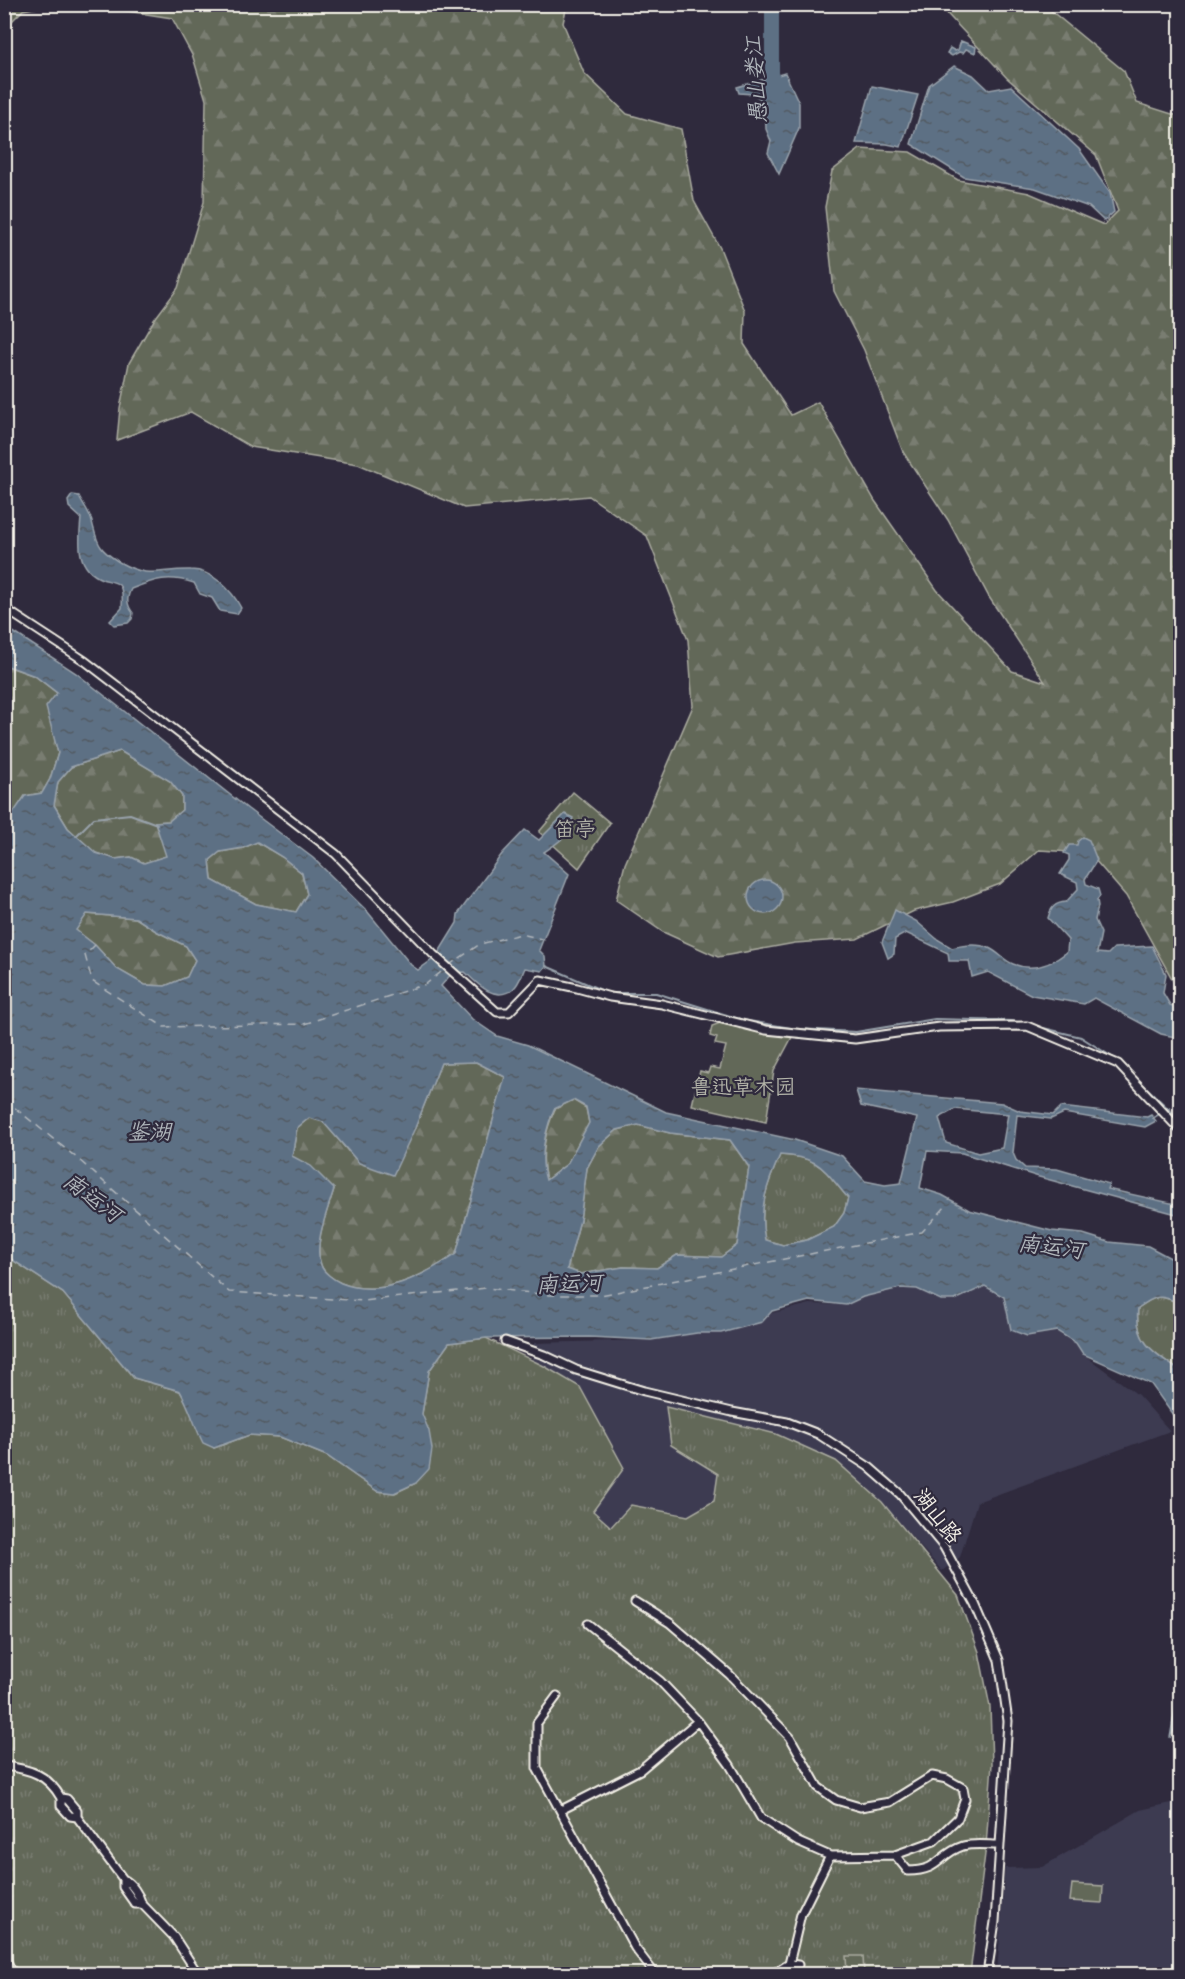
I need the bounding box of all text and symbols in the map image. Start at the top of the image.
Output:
water label: 愚山娄江 [742,34,775,125]
park label: 笛亭 [554,818,596,845]
park label: 鲁迅草木园 [691,1076,796,1103]
water label: 鉴湖 [127,1121,173,1148]
water label: 南运河 [56,1168,128,1232]
water label: 南运河 [1016,1231,1088,1267]
water label: 南运河 [536,1271,606,1301]
street label: 湖山路 [906,1484,966,1551]

